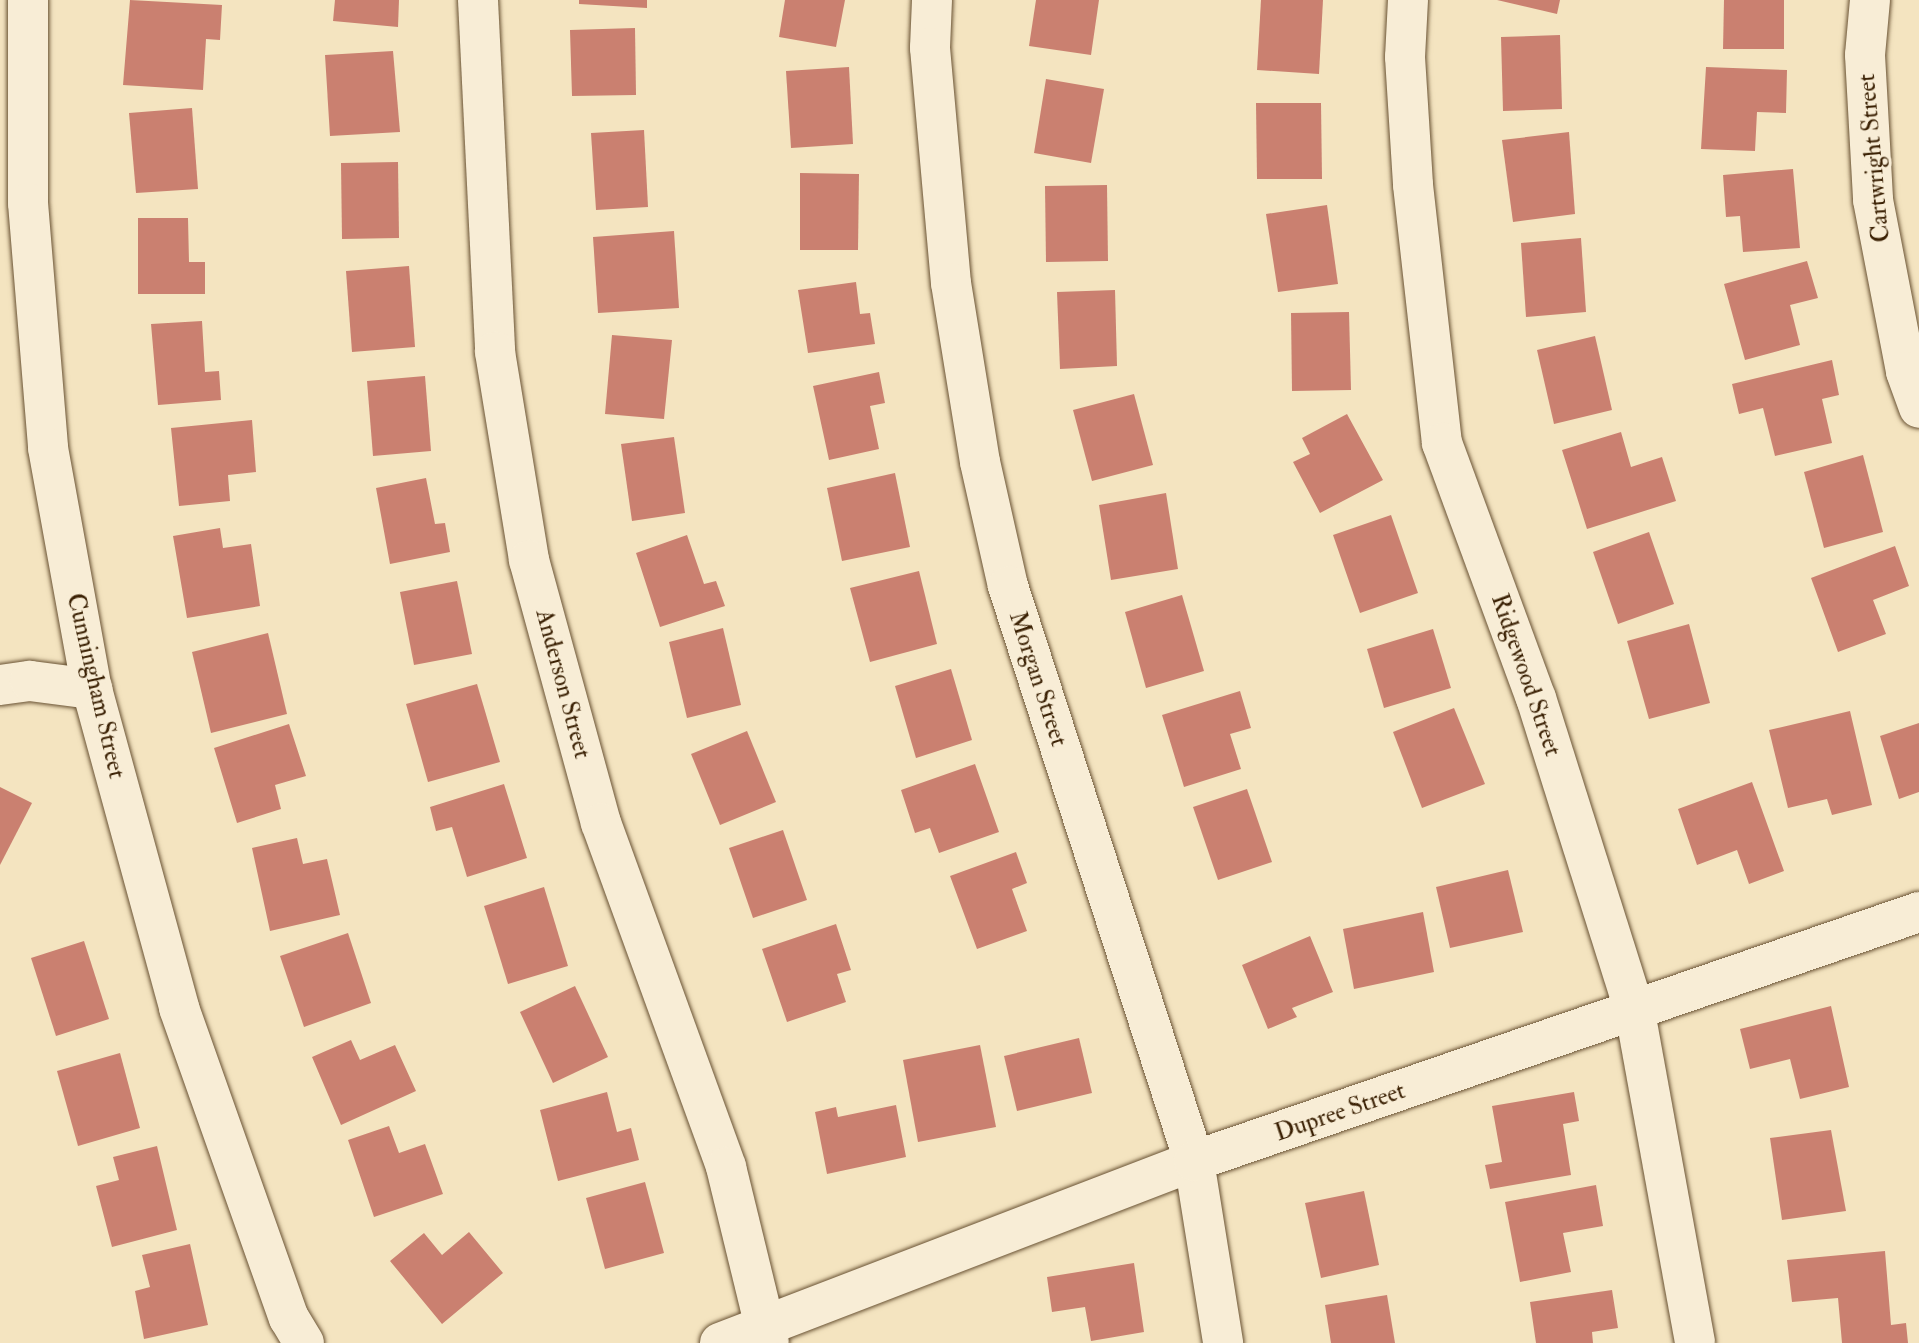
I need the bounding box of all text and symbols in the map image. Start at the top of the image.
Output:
street label: Cartwright Street [1852,73,1896,243]
street label: Ridgewood Street [1485,590,1567,760]
street label: Cunningham Street [61,591,131,781]
street label: Anderson Street [529,606,597,762]
street label: Morgan Street [1003,608,1073,750]
street label: Dupree Street [1271,1076,1409,1148]

